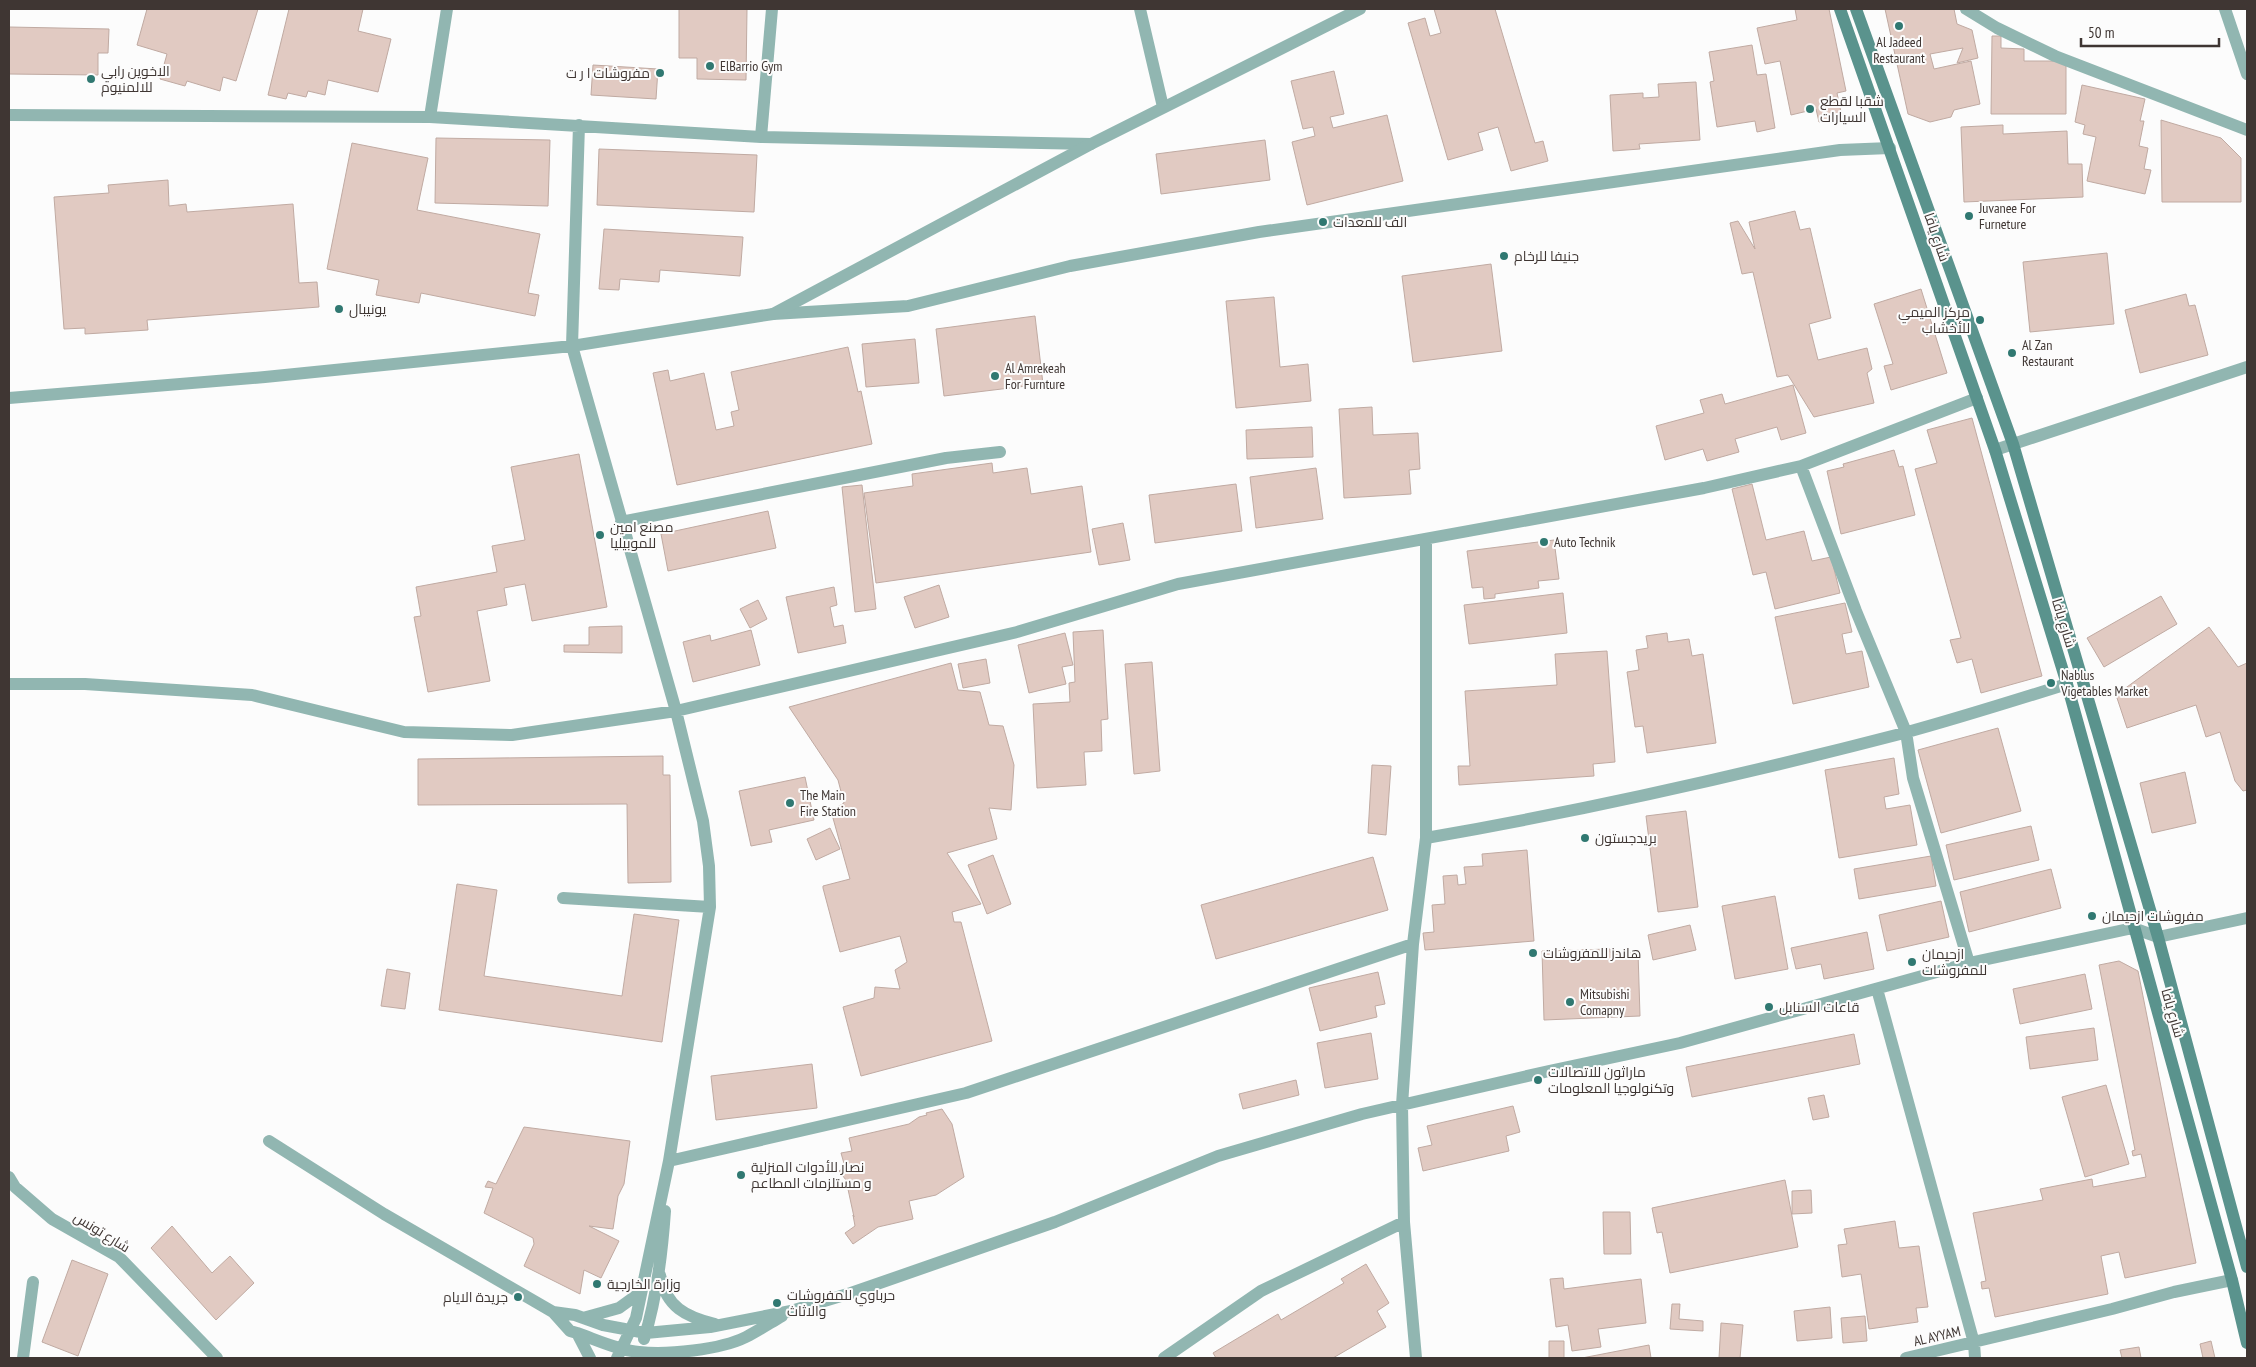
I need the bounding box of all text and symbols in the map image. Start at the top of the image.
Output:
scale bar [2081,15,2218,47]
marker: Al Jadeed Restaurant [1893,20,1905,32]
text: 50 m [2088,23,2114,42]
place label: Al Jadeed Restaurant [1873,33,1925,67]
place label: ElBarrio Gym [720,57,782,75]
marker: ElBarrio Gym [704,60,716,72]
place label: الاخوين رابي للالمنيوم [101,62,170,97]
place label: مفروشات ا ر ت [566,64,650,82]
marker: مفروشات ا ر ت [654,67,666,79]
marker: الاخوين رابي للالمنيوم [85,73,97,85]
place label: شقبا لقطع السيارات [1820,92,1884,126]
marker: شقبا لقطع السيارات [1804,103,1816,115]
place label: Juvanee For Furneture [1978,199,2036,233]
street label: شارع يافا [1920,210,1954,264]
marker: Juvanee For Furneture [1963,210,1975,222]
place label: الف للمعدات [1333,213,1407,231]
marker: الف للمعدات [1317,216,1329,228]
place label: جنيفا للرخام [1514,247,1579,266]
marker: جنيفا للرخام [1498,250,1510,262]
place label: يونيبال [349,300,387,318]
marker: يونيبال [333,303,345,315]
place label: مركز الميمي للأخشاب [1898,303,1970,337]
marker: مركز الميمي للأخشاب [1974,314,1986,326]
place label: Al Zan Restaurant [2022,336,2074,370]
marker: Al Zan Restaurant [2006,347,2018,359]
place label: Al Amrekeah For Furnture [1005,359,1066,393]
marker: Al Amrekeah For Furnture [989,370,1001,382]
place label: مصنع امين للموبيليا [610,518,674,552]
marker: مصنع امين للموبيليا [594,529,606,541]
place label: Auto Technik [1554,533,1616,551]
marker: Auto Technik [1538,536,1550,548]
street label: شارع يافا [2048,596,2080,650]
place label: Nablus Vigetables Market [2060,666,2148,700]
marker: Nablus Vigetables Market [2045,677,2057,689]
place label: The Main Fire Station [800,786,856,820]
marker: The Main Fire Station [784,797,796,809]
place label: بريدجستون [1595,829,1657,847]
marker: بريدجستون [1579,832,1591,844]
place label: مفروشات ازحيمان [2102,907,2204,925]
marker: مفروشات ازحيمان [2086,910,2098,922]
place label: هاندز للمفروشات [1543,944,1641,962]
place label: ازحيمان للمفروشات [1922,945,1987,979]
marker: هاندز للمفروشات [1527,947,1539,959]
marker: ازحيمان للمفروشات [1906,956,1918,968]
place label: Mitsubishi Comapny [1580,985,1630,1019]
street label: شارع يافا [2157,986,2189,1040]
marker: Mitsubishi Comapny [1564,996,1576,1008]
place label: قاعات السنابل [1779,998,1860,1016]
marker: قاعات السنابل [1763,1001,1775,1013]
place label: ماراثون للاتصالات وتكنولوجيا المعلومات [1548,1063,1674,1097]
marker: ماراثون للاتصالات وتكنولوجيا المعلومات [1532,1074,1544,1086]
place label: نصار للأدوات المنزلية و مستلزمات المطاعم [751,1158,872,1193]
marker: نصار للأدوات المنزلية و مستلزمات المطاعم [735,1169,747,1181]
street label: شارع تونس [70,1208,134,1256]
place label: وزارة الخارجية [607,1275,681,1293]
marker: وزارة الخارجية [591,1278,603,1290]
place label: حرباوي للمفروشات والاثاث [787,1286,895,1320]
place label: جريدة الايام [443,1288,508,1307]
marker: جريدة الايام [512,1291,524,1303]
marker: حرباوي للمفروشات والاثاث [771,1297,783,1309]
street label: AL AYYAM [1912,1322,1962,1350]

